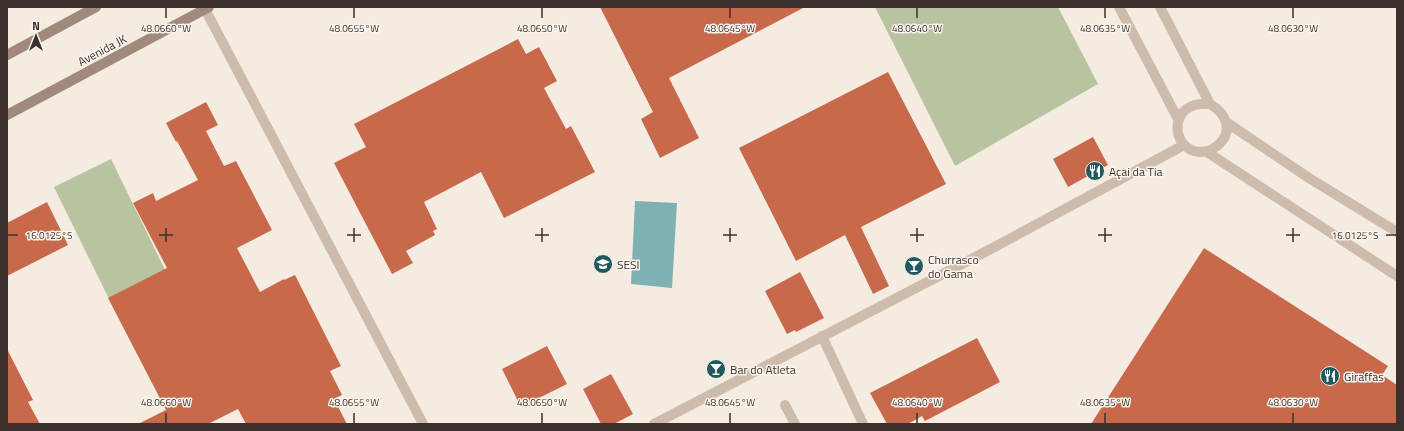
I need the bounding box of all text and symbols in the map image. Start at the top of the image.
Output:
north arrow [16,16,56,56]
text: N [32,18,40,34]
text: 48.0660°W [141,21,191,36]
text: 48.0655°W [329,21,379,36]
text: 48.0650°W [517,21,567,36]
text: 48.0645°W [705,21,755,36]
text: 48.0640°W [892,21,942,36]
text: 48.0635°W [1080,21,1130,36]
text: 48.0630°W [1268,21,1318,36]
street label: Avenida JK [74,29,130,71]
restaurant icon: Açai da Tia [1084,160,1106,182]
place label: Açai da Tia [1109,162,1163,181]
text: 16.0125°S [26,228,72,243]
text: 16.0125°S [1332,228,1378,243]
place label: Churrasco do Gama [928,250,979,283]
school or university icon: SESI [592,253,614,275]
place label: SESI [617,255,640,274]
bar icon: Churrasco do Gama [903,255,925,277]
bar icon: Bar do Atleta [705,358,727,380]
place label: Bar do Atleta [730,360,796,379]
restaurant icon: Giraffas [1319,365,1341,387]
place label: Giraffas [1344,367,1384,386]
text: 48.0660°W [141,395,191,410]
text: 48.0655°W [329,395,379,410]
text: 48.0650°W [517,395,567,410]
text: 48.0645°W [705,395,755,410]
text: 48.0640°W [892,395,942,410]
text: 48.0635°W [1080,395,1130,410]
text: 48.0630°W [1268,395,1318,410]

